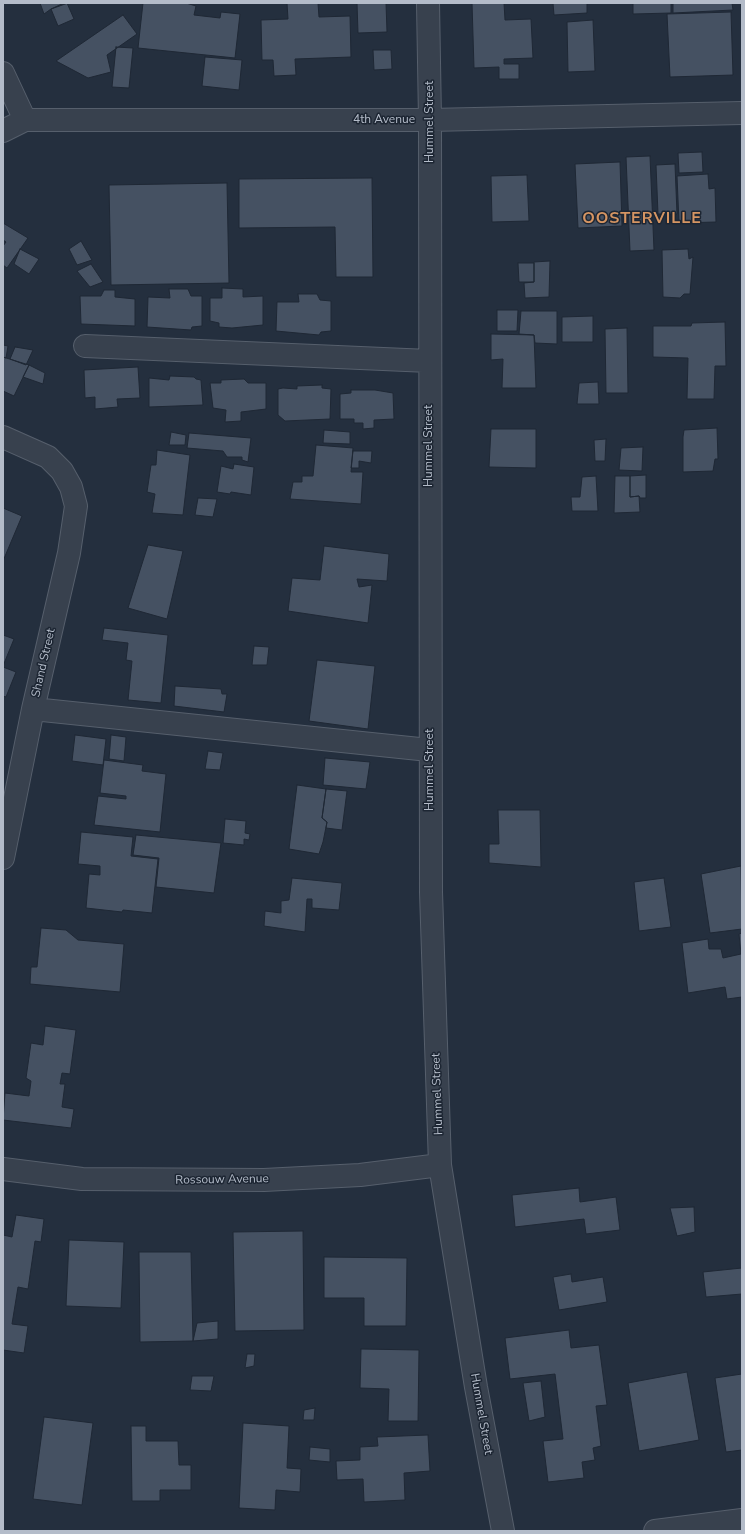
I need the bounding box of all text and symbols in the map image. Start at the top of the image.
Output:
street label: Hummel Street [423,81,437,163]
street label: 4th Avenue [353,113,415,127]
district label: OOSTERVILLE [582,209,702,229]
street label: Hummel Street [422,405,436,487]
street label: Shand Street [29,627,59,699]
street label: Hummel Street [423,729,437,811]
street label: Hummel Street [429,1053,447,1135]
street label: Rossouw Avenue [175,1172,269,1188]
street label: Hummel Street [467,1372,495,1456]

